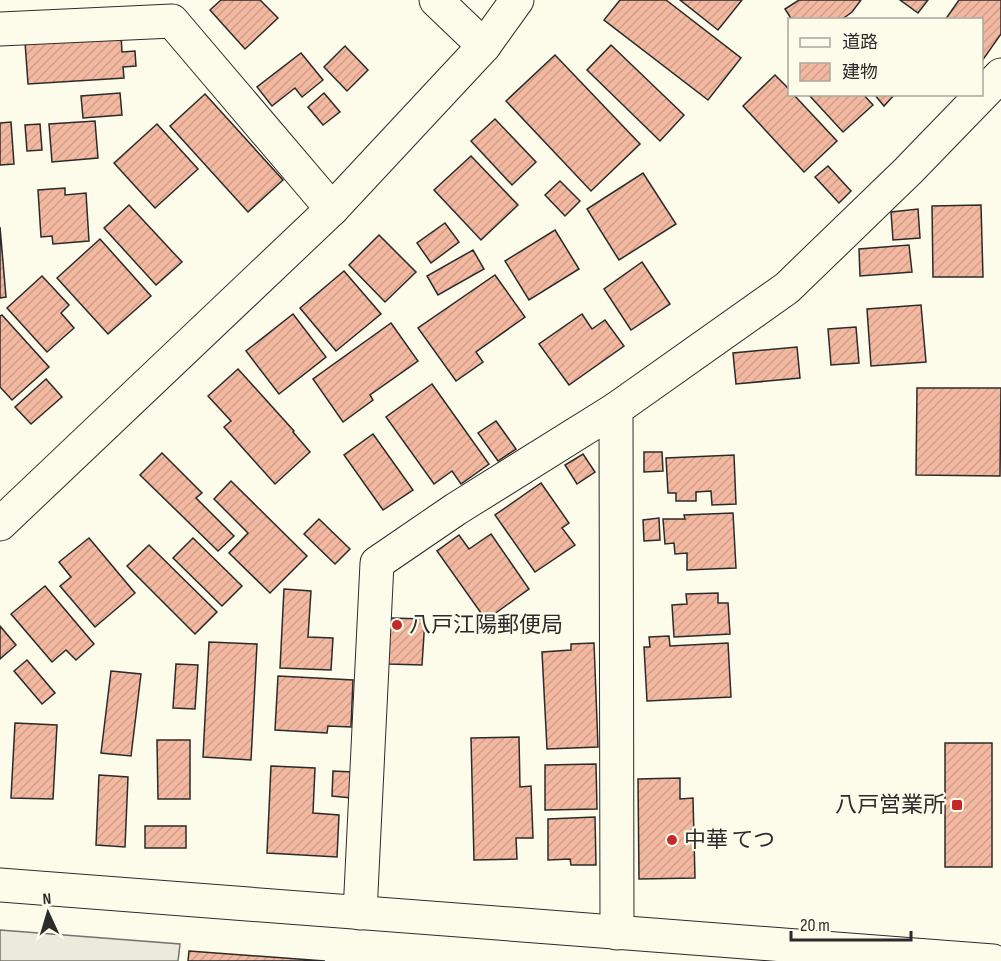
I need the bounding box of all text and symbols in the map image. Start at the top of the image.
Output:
legend [788,18,983,96]
text: 道路 [842,32,878,53]
text: 建物 [842,62,878,83]
place label: 八戸江陽郵便局 [409,612,563,639]
marker: 八戸江陽郵便局 [390,618,404,632]
place label: 八戸営業所 [835,792,945,819]
marker: 八戸営業所 [950,798,964,812]
place label: 中華 てつ [684,827,775,854]
marker: 中華 てつ [665,833,679,847]
north arrow [18,883,78,943]
text: N [42,890,52,909]
scale bar [791,904,911,942]
text: 20 m [800,915,830,936]

